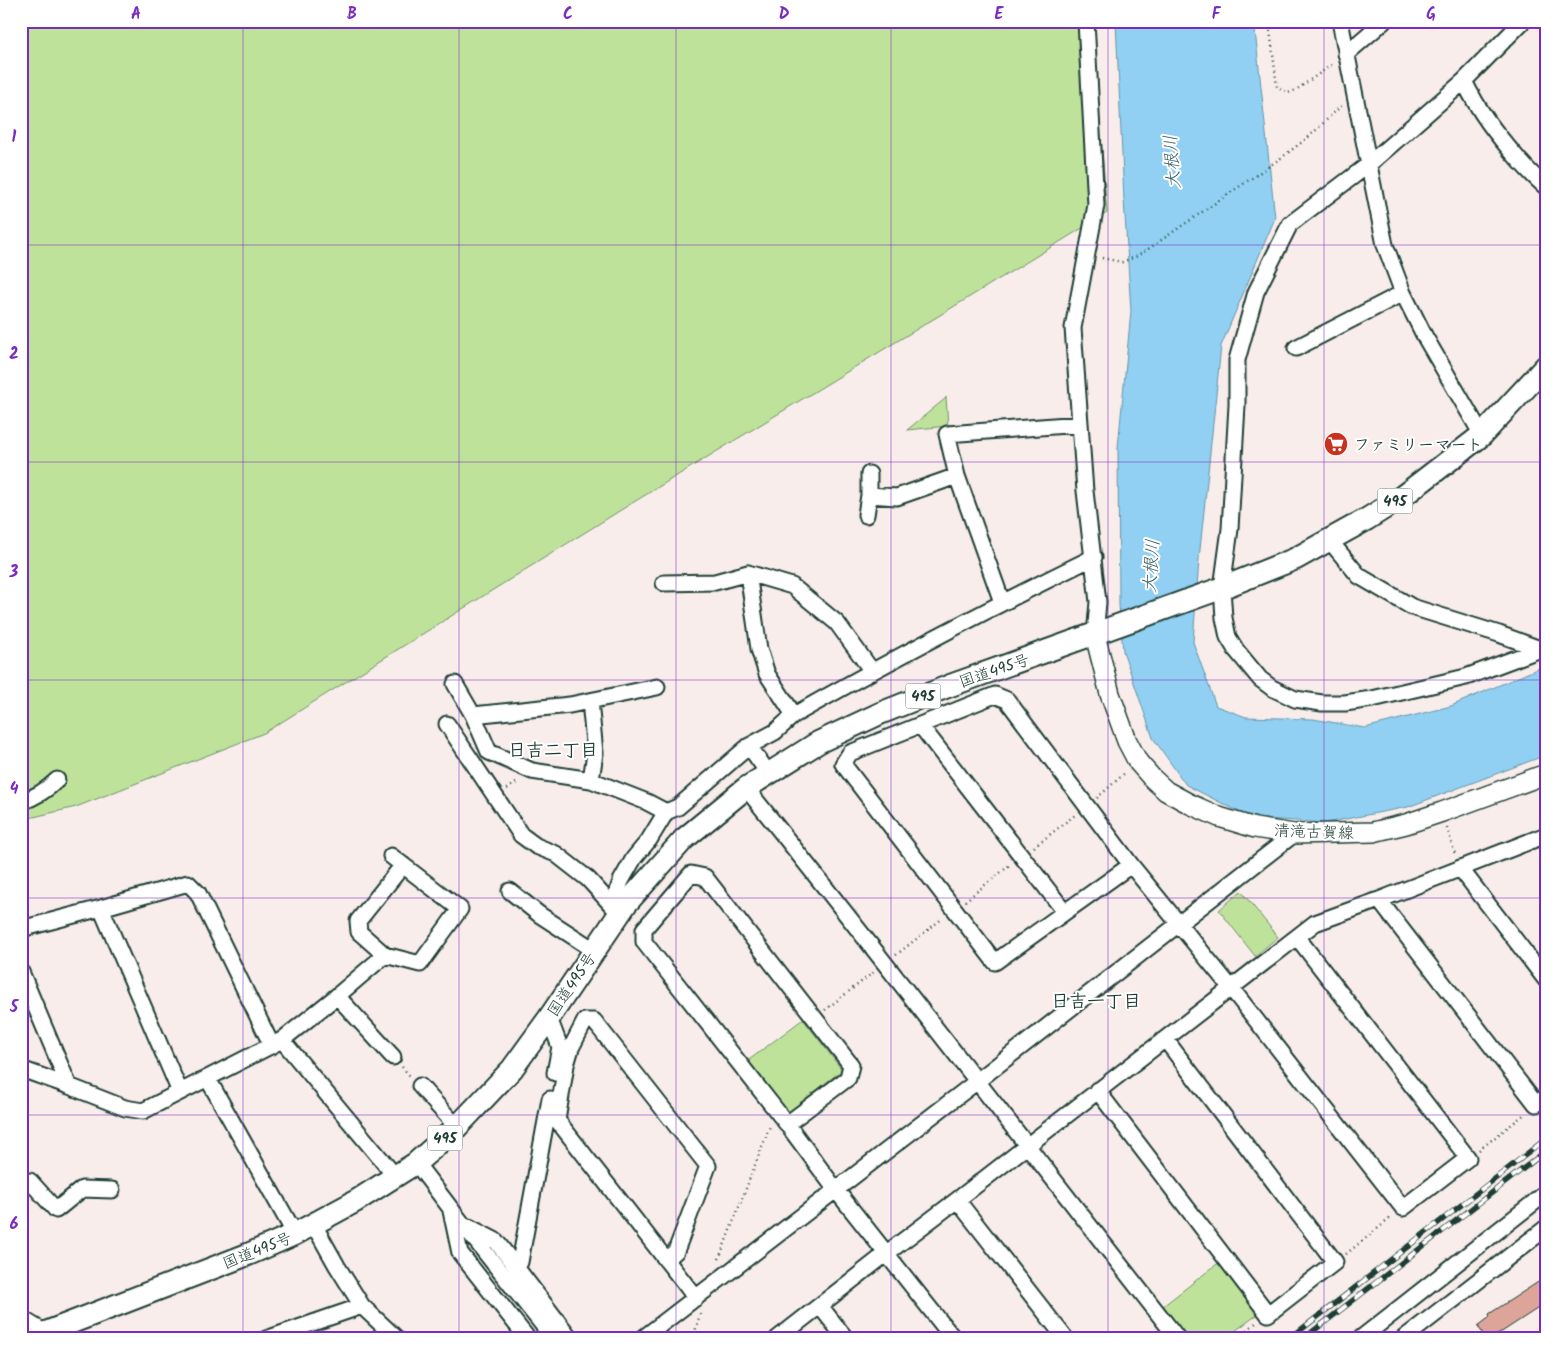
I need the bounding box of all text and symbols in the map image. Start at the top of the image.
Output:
text: A [131,2,141,27]
text: B [347,2,357,27]
text: C [563,2,573,27]
text: D [779,2,790,27]
text: E [995,2,1005,27]
text: F [1212,2,1222,27]
text: G [1426,2,1436,27]
text: 1 [12,125,17,150]
water label: 大根川 [1157,134,1190,190]
text: 2 [9,342,19,367]
supermarket icon: ファミリーマート [1323,431,1349,457]
place label: ファミリーマート [1354,433,1483,458]
road number: 495 [1378,488,1412,514]
water label: 大根川 [1136,538,1169,594]
text: 3 [9,560,19,585]
street label: 国道495号 [956,648,1033,695]
road number: 495 [906,684,940,708]
district label: 日吉二丁目 [508,737,598,766]
text: 4 [10,777,19,802]
street label: 清滝古賀線 [1274,819,1354,846]
street label: 国道495号 [541,947,603,1022]
district label: 日吉一丁目 [1051,988,1141,1017]
text: 5 [9,995,20,1020]
road number: 495 [428,1126,462,1150]
text: 6 [10,1212,19,1237]
street label: 国道495号 [219,1226,296,1277]

